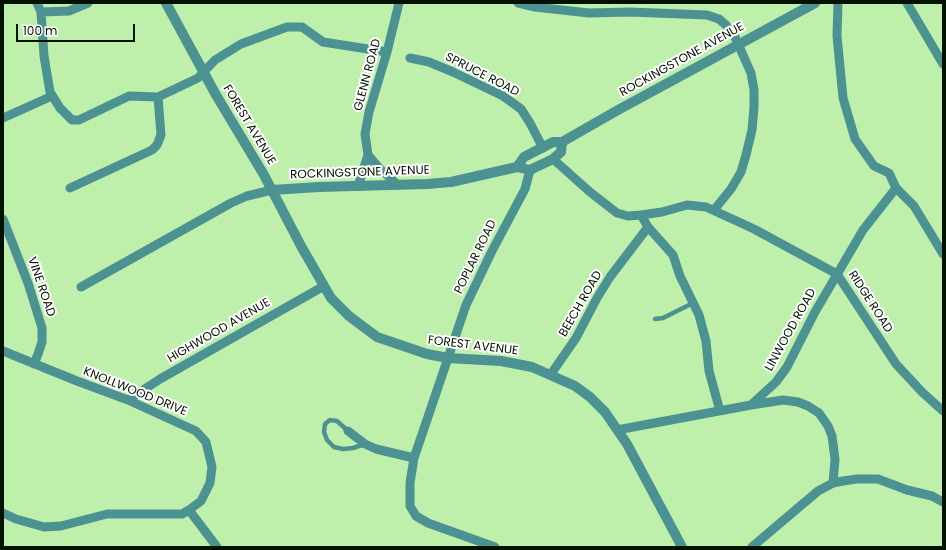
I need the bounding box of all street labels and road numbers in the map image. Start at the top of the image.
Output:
street label: ROCKINGSTONE AVENUE [617,20,747,100]
street label: GLENN ROAD [351,37,385,113]
street label: SPRUCE ROAD [443,50,521,100]
street label: FOREST AVENUE [219,82,279,168]
street label: ROCKINGSTONE AVENUE [290,163,430,183]
street label: POPLAR ROAD [452,218,500,296]
street label: VINE ROAD [24,255,58,319]
street label: BEECH ROAD [556,268,606,340]
street label: RIDGE ROAD [845,268,895,336]
street label: LINWOOD ROAD [762,286,820,374]
street label: HIGHWOOD AVENUE [165,296,273,366]
street label: FOREST AVENUE [427,333,519,359]
street label: KNOLLWOOD DRIVE [81,365,189,419]

